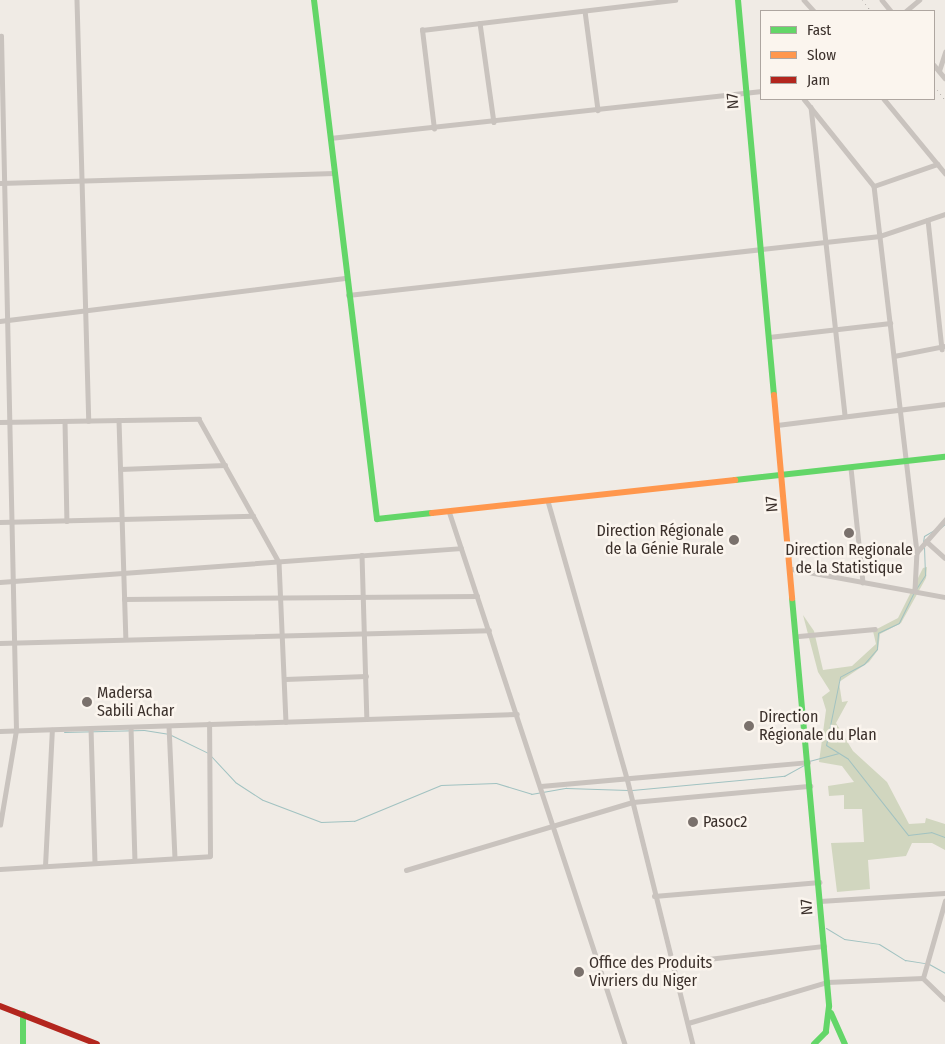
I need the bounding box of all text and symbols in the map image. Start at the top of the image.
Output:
legend [760,10,935,100]
text: Fast [807,21,831,39]
text: Slow [807,46,836,64]
text: Jam [807,71,830,89]
street label: N7 [723,92,743,110]
street label: N7 [762,495,782,513]
place label: Direction Régionale de la Génie Rurale [596,521,724,559]
marker: Direction Regionale de la Statistique [843,527,855,539]
marker: Direction Régionale de la Génie Rurale [728,534,740,546]
place label: Direction Regionale de la Statistique [785,540,913,578]
place label: Madersa Sabili Achar [97,683,174,721]
marker: Madersa Sabili Achar [81,696,93,708]
place label: Direction Régionale du Plan [759,707,877,745]
marker: Direction Régionale du Plan [743,720,755,732]
place label: Pasoc2 [703,812,747,832]
marker: Pasoc2 [687,816,699,828]
street label: N7 [797,898,817,916]
place label: Office des Produits Vivriers du Niger [589,953,712,991]
marker: Office des Produits Vivriers du Niger [573,966,585,978]

